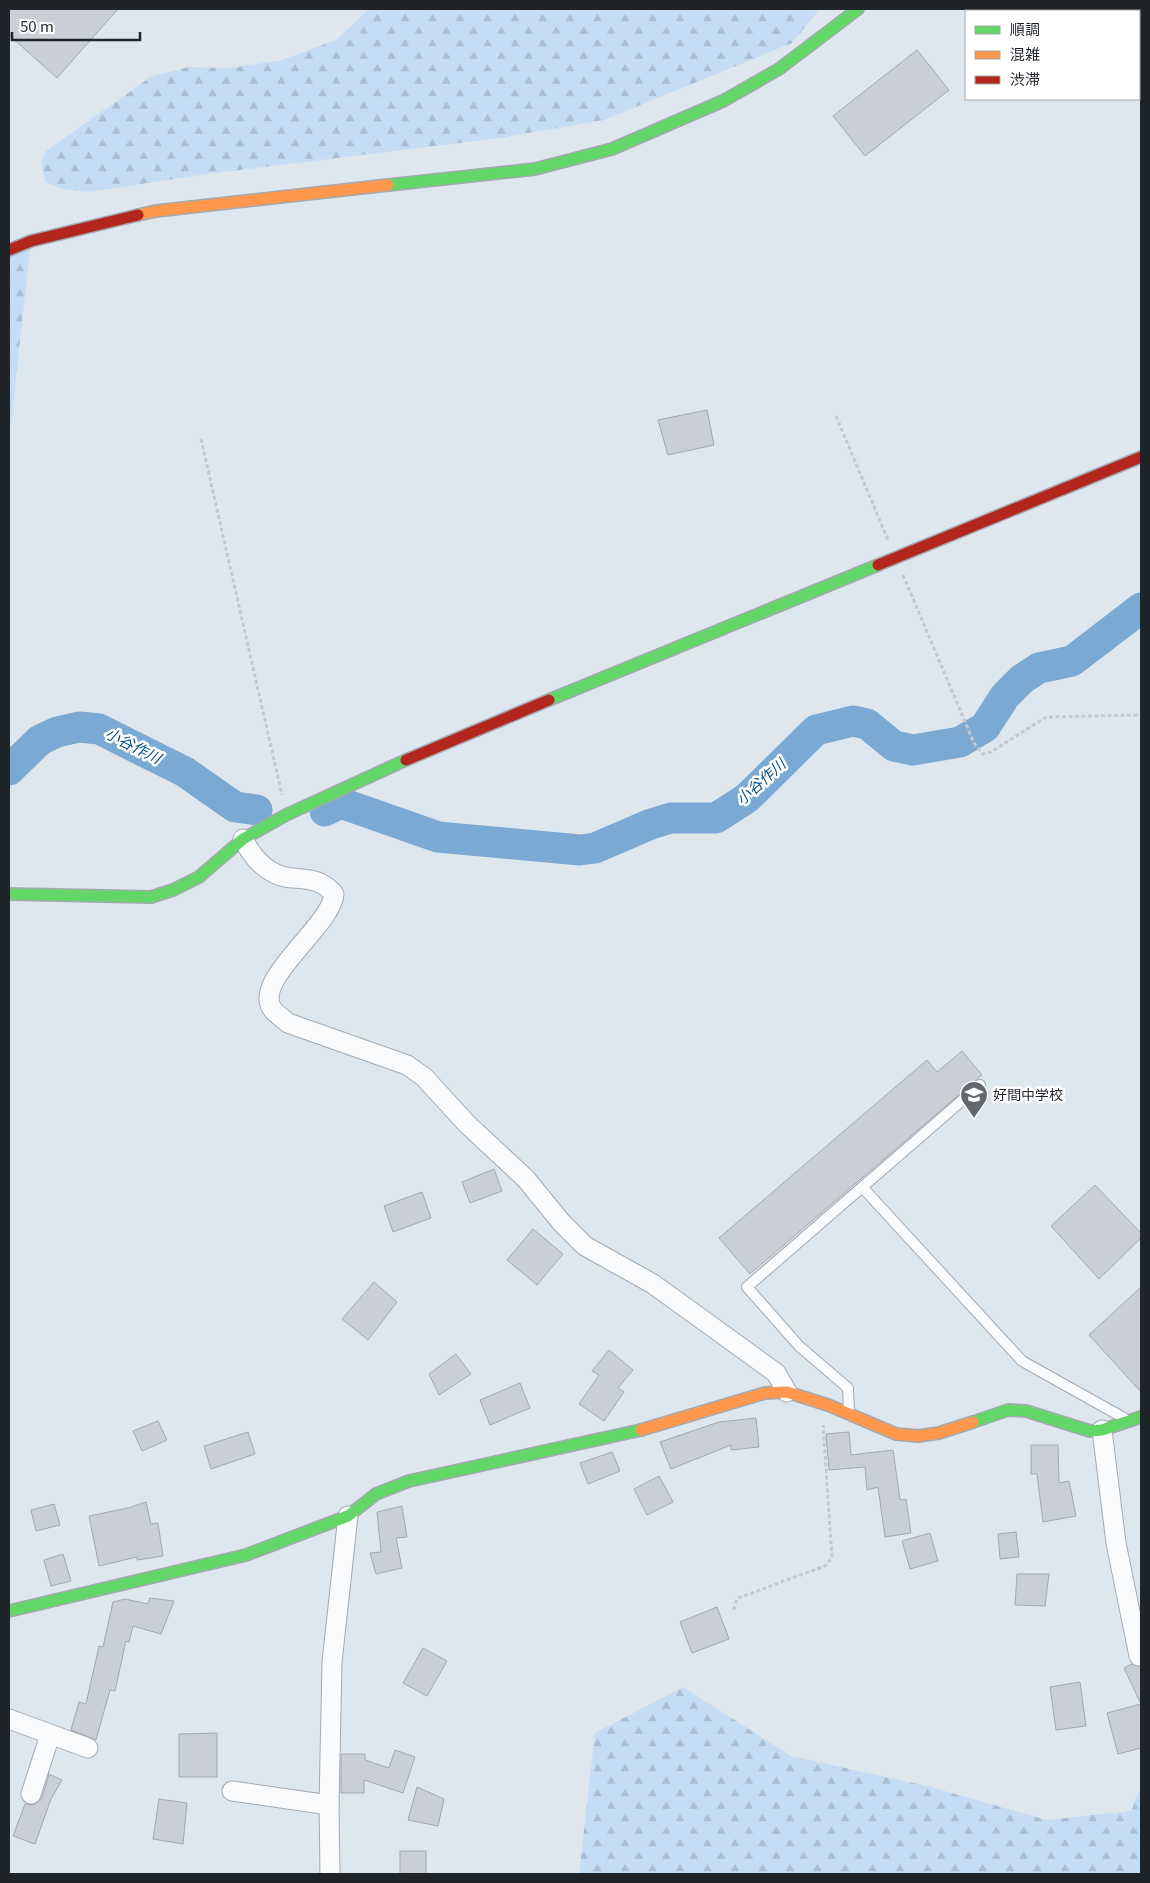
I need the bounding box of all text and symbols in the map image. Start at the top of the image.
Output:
scale bar [12,10,140,42]
legend [965,10,1140,100]
text: 50 m [20,15,54,36]
text: 順調 [1010,18,1040,39]
text: 混雑 [1010,43,1040,64]
text: 渋滞 [1010,68,1040,89]
water label: 小谷作川 [102,722,167,769]
water label: 小谷作川 [731,752,791,809]
school or university icon: 好間中学校 [959,1080,989,1119]
place label: 好間中学校 [993,1084,1063,1104]

